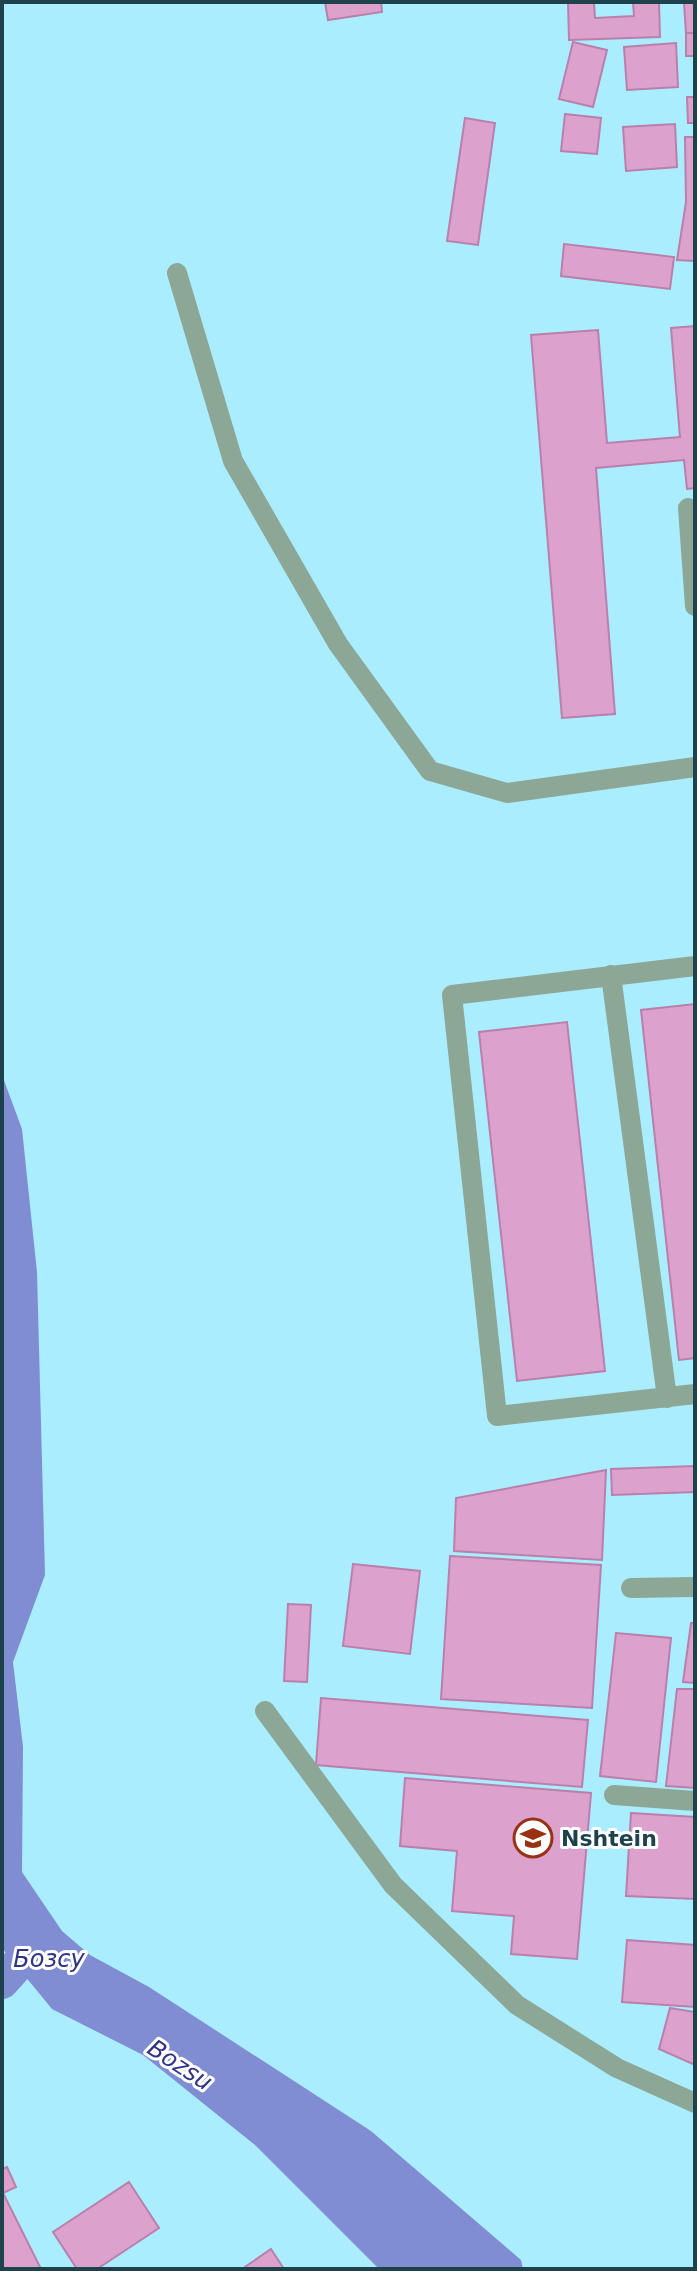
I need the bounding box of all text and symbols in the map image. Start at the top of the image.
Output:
school or university icon: Nshtein [512,1817,554,1859]
place label: Nshtein [561,1826,657,1851]
water label: Бозсу [13,1945,85,1973]
water label: Bozsu [142,2034,218,2096]

